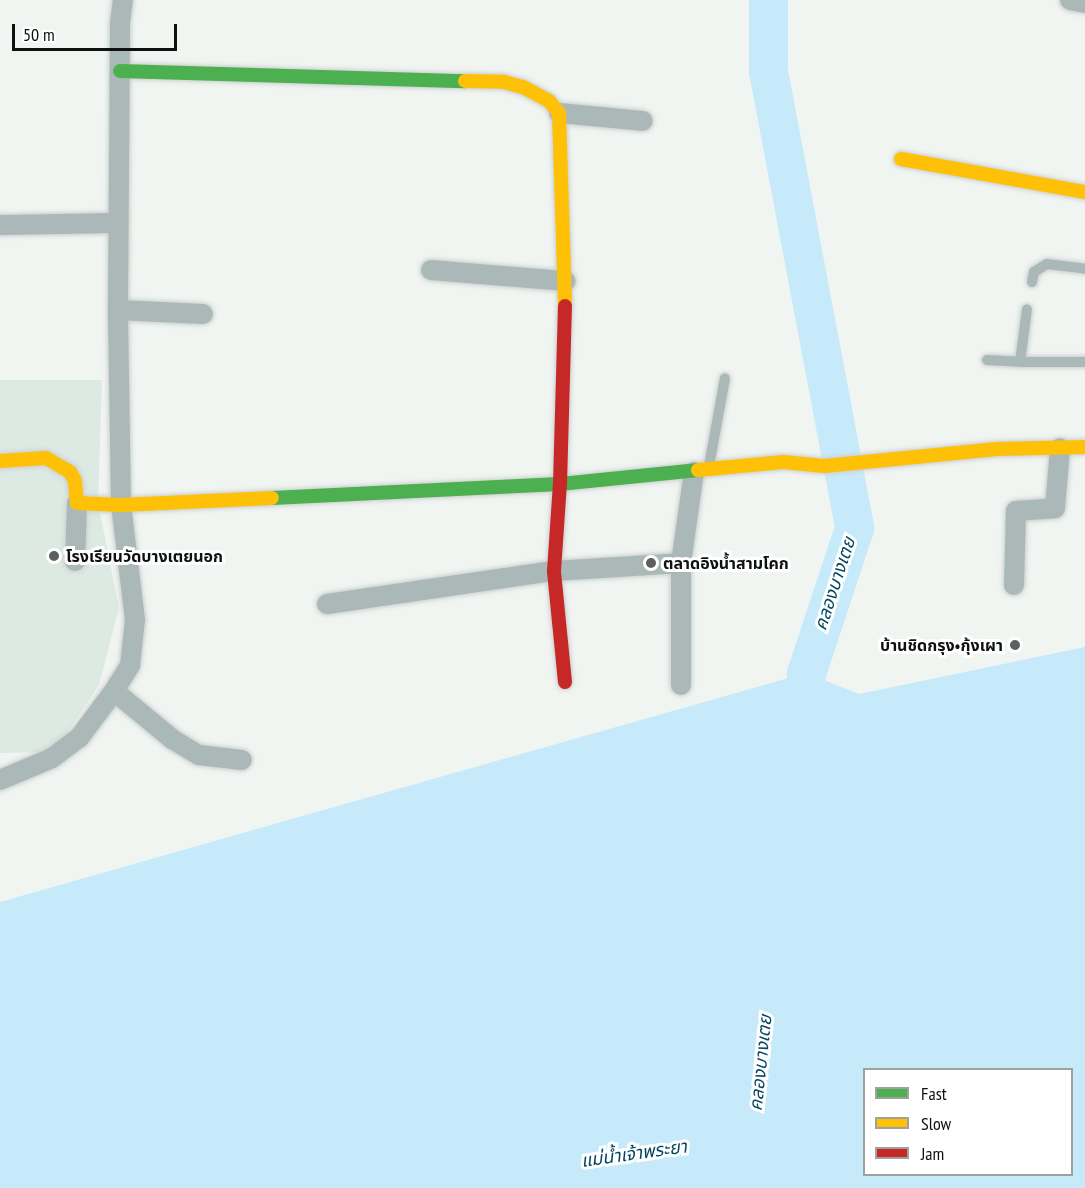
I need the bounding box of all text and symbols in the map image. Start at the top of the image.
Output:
scale bar [15,12,180,50]
text: 50 m [23,23,55,46]
water label: คลองบางเตย [810,535,860,633]
place label: โรงเรียนวัดบางเตยนอก [66,546,223,566]
marker: โรงเรียนวัดบางเตยนอก [47,549,61,563]
place label: ตลาดอิงน้ำสามโคก [663,553,789,573]
marker: ตลาดอิงน้ำสามโคก [644,556,658,570]
place label: บ้านชิดกรุง•กุ้งเผา [880,635,1003,655]
marker: บ้านชิดกรุง•กุ้งเผา [1008,638,1022,652]
water label: คลองบางเตย [745,1014,777,1112]
legend [863,1068,1073,1176]
text: Fast [921,1082,947,1105]
text: Slow [921,1112,951,1135]
water label: แม่น้ำเจ้าพระยา [580,1136,688,1172]
text: Jam [921,1142,944,1165]

